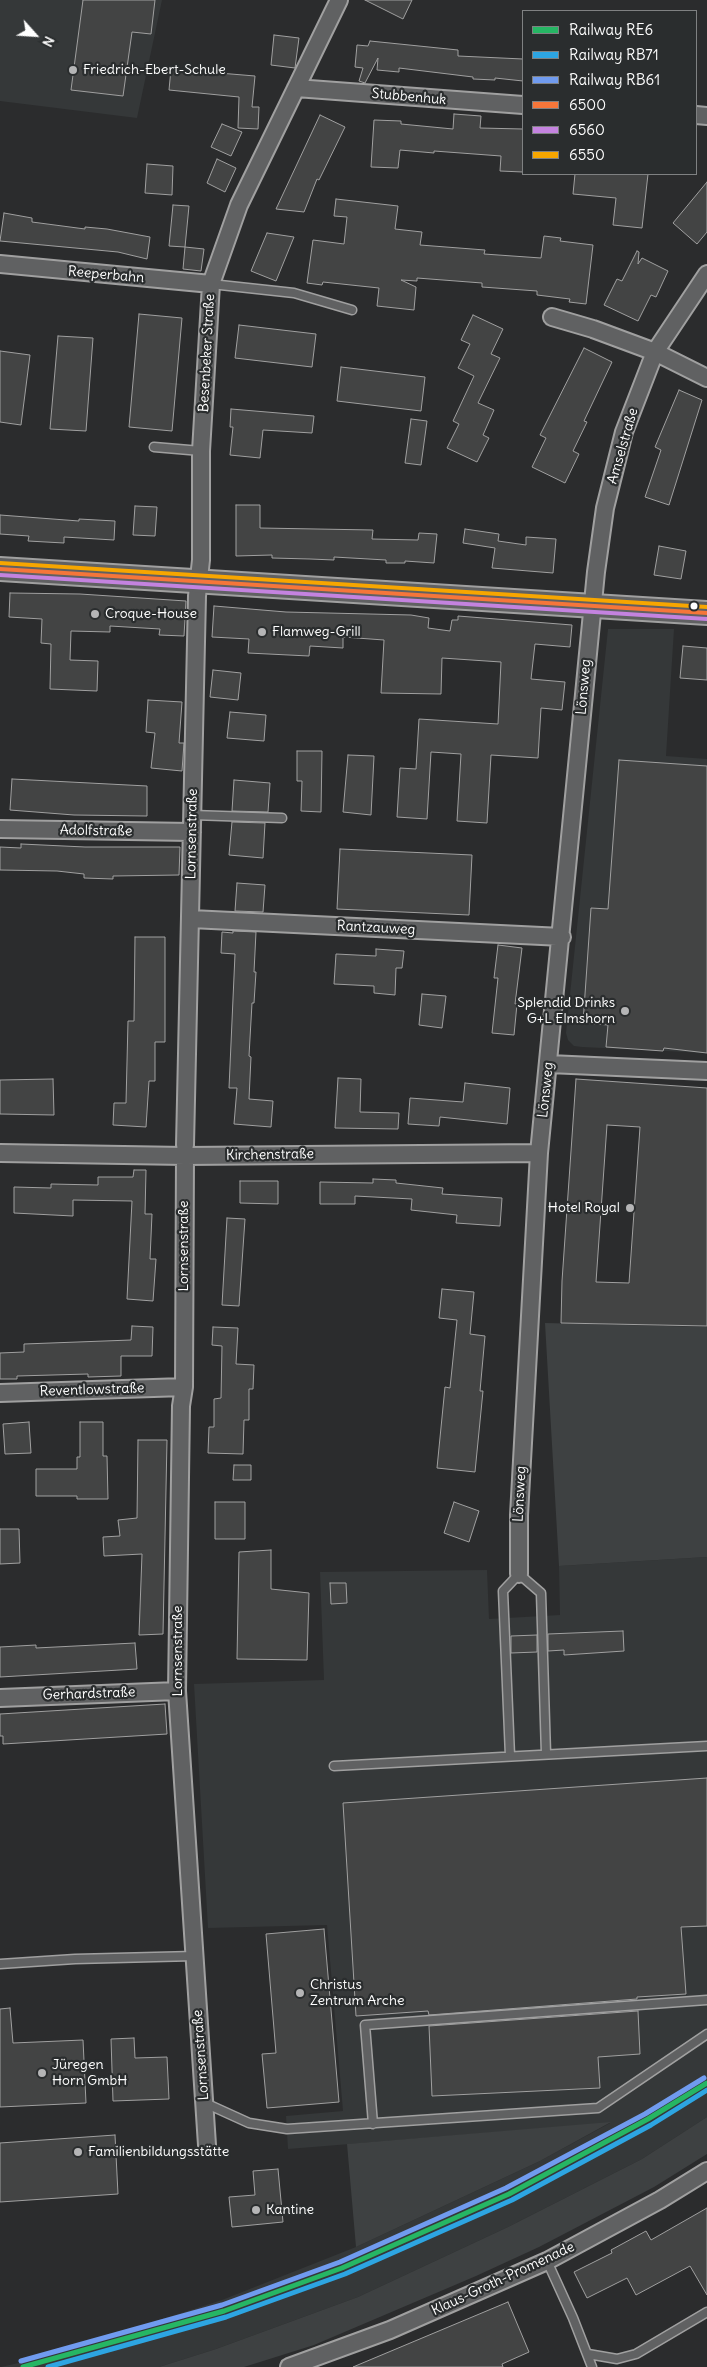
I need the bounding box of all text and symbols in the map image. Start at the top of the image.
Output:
north arrow [10,10,60,60]
legend [522,10,697,175]
text: Railway RE6 [569,20,653,39]
text: N [38,33,59,50]
text: Railway RB71 [569,45,659,64]
place label: Friedrich-Ebert-Schule [83,62,226,78]
marker: Friedrich-Ebert-Schule [67,64,79,76]
text: Railway RB61 [569,70,660,89]
street label: Stubbenhuk [371,85,447,109]
text: 6500 [569,95,606,114]
text: 6560 [569,120,605,139]
text: 6550 [569,145,605,164]
street label: Reeperbahn [67,263,145,287]
street label: Besenbeker Straße [196,293,218,413]
street label: Amselstraße [604,406,642,486]
unlabelled marker [689,601,699,611]
place label: Croque-House [105,606,197,622]
marker: Croque-House [89,608,101,620]
place label: Flamweg-Grill [272,624,361,640]
marker: Flamweg-Grill [256,626,268,638]
street label: Lönsweg [573,658,595,716]
street label: Lornsenstraße [183,788,201,880]
street label: Adolfstraße [60,822,132,840]
street label: Rantzauweg [336,918,416,938]
place label: Splendid Drinks G+L Elmshorn [517,995,615,1028]
marker: Splendid Drinks G+L Elmshorn [619,1005,631,1017]
street label: Lönsweg [535,1061,557,1119]
street label: Kirchenstraße [226,1146,314,1164]
place label: Hotel Royal [548,1200,620,1216]
street label: Lornsenstraße [176,1201,192,1291]
marker: Hotel Royal [624,1202,636,1214]
street label: Reventlowstraße [39,1380,145,1400]
street label: Lönsweg [510,1466,530,1522]
street label: Lornsenstraße [170,1606,186,1696]
street label: Gerhardstraße [42,1684,136,1704]
place label: Christus Zentrum Arche [310,1977,404,2010]
marker: Christus Zentrum Arche [294,1987,306,1999]
street label: Lornsenstraße [189,2009,213,2101]
place label: Jüregen Horn GmbH [52,2057,127,2090]
marker: Jüregen Horn GmbH [36,2067,48,2079]
place label: Familienbildungsstätte [88,2144,229,2160]
marker: Familienbildungsstätte [72,2146,84,2158]
place label: Kantine [266,2202,314,2218]
marker: Kantine [250,2204,262,2216]
street label: Klaus-Groth-Promenade [429,2238,577,2320]

